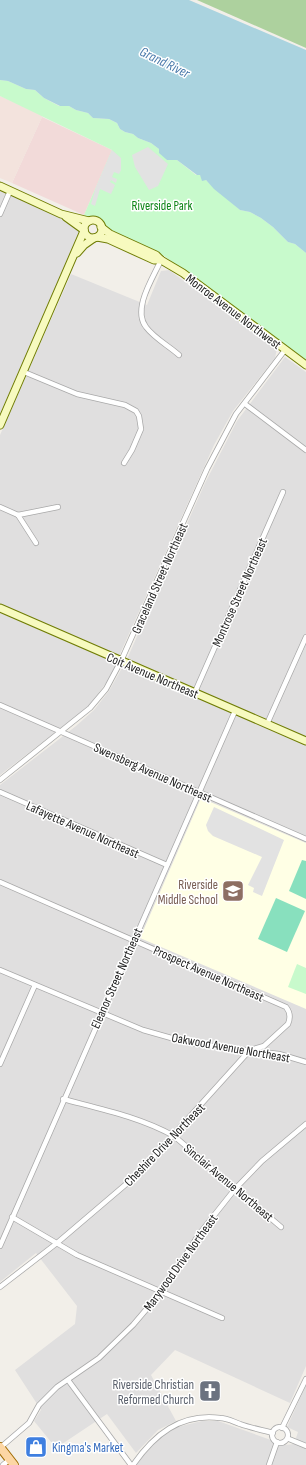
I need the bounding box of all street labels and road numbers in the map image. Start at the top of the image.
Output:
street label: Monroe Avenue Northwest [183,271,284,353]
street label: Graceland Street Northeast [128,520,192,636]
street label: Montrose Street Northeast [209,535,271,649]
street label: Coit Avenue Northeast [104,649,201,702]
street label: Swensberg Avenue Northeast [91,740,214,806]
street label: Lafayette Avenue Northeast [24,798,141,862]
street label: Eleanor Street Northeast [88,926,146,1031]
street label: Prospect Avenue Northeast [151,942,266,1005]
street label: Oakwood Avenue Northeast [170,1030,291,1066]
street label: Cheshire Drive Northeast [121,1100,209,1190]
street label: Sinclair Avenue Northeast [180,1140,277,1225]
street label: Marywood Drive Northeast [140,1211,221,1314]

